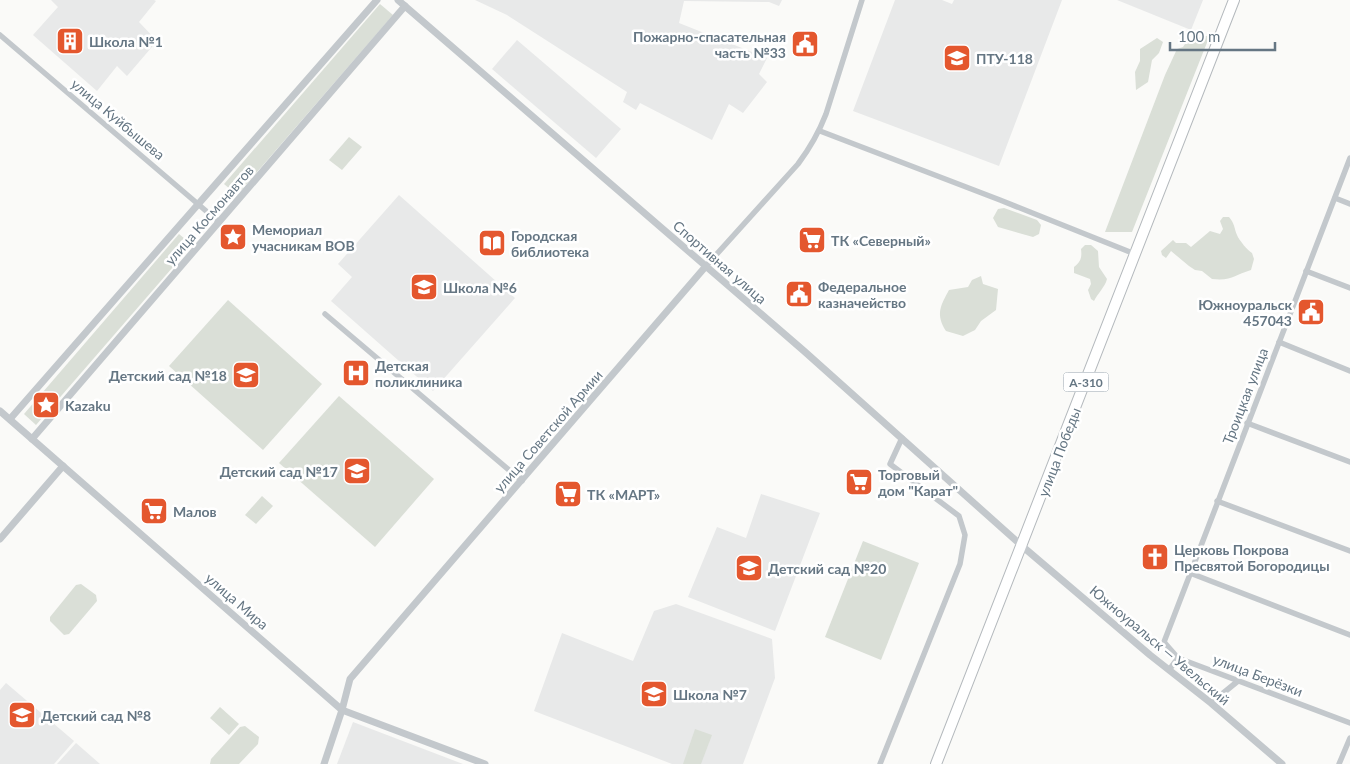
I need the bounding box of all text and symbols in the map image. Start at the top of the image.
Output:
scale bar [1170,20,1275,52]
building icon: Школа №1 [55,26,85,56]
text: 100 m [1178,27,1220,45]
place label: Пожарно-спасательная часть №33 [633,28,786,61]
public building icon: Пожарно-спасательная часть №33 [790,29,820,59]
place label: Школа №1 [89,33,163,50]
school or university icon: ПТУ-118 [942,43,972,73]
place label: ПТУ-118 [976,50,1033,67]
street label: улица Куйбышева [68,75,168,163]
street label: улица Космонавтов [161,162,257,268]
street label: Спортивная улица [670,217,770,307]
place label: Мемориал учасникам ВОВ [252,221,355,254]
place icon: Мемориал учасникам ВОВ [218,222,248,252]
supermarket icon: ТК «Северный» [797,225,827,255]
place label: Городская библиотека [511,227,589,260]
library icon: Городская библиотека [477,228,507,258]
place label: ТК «Северный» [831,232,931,249]
school or university icon: Школа №6 [409,272,439,302]
place label: Федеральное казначейство [818,278,907,311]
place label: Школа №6 [443,279,517,296]
public building icon: Федеральное казначейство [784,279,814,309]
place label: Южноуральск 457043 [1198,296,1292,329]
public building icon: Южноуральск 457043 [1296,297,1326,327]
street label: Троицкая улица [1219,345,1271,447]
place label: Детская поликлиника [375,357,462,390]
hospital icon: Детская поликлиника [341,358,371,388]
school or university icon: Детский сад №18 [231,360,261,390]
street label: улица Советской Армии [490,366,606,496]
place label: Детский сад №18 [109,367,227,384]
road number: А-310 [1064,372,1108,392]
place icon: Kazaku [31,390,61,420]
place label: Kazaku [65,397,111,414]
street label: улица Победы [1034,405,1084,499]
school or university icon: Детский сад №17 [342,456,372,486]
place label: Детский сад №17 [220,463,338,480]
place label: Торговый дом "Карат" [878,466,958,499]
supermarket icon: Торговый дом "Карат" [844,467,874,497]
supermarket icon: ТК «МАРТ» [553,479,583,509]
place label: ТК «МАРТ» [587,486,660,503]
supermarket icon: Малов [139,496,169,526]
place label: Малов [173,503,217,520]
place label: Церковь Покрова Пресвятой Богородицы [1174,541,1330,574]
church icon: Церковь Покрова Пресвятой Богородицы [1140,542,1170,572]
school or university icon: Детский сад №20 [734,553,764,583]
place label: Детский сад №20 [768,560,886,577]
street label: улица Мира [202,569,272,633]
street label: Южноуральск — Увельский [1087,582,1233,708]
street label: улица Берёзки [1211,650,1305,700]
school or university icon: Школа №7 [639,679,669,709]
place label: Школа №7 [673,686,747,703]
school or university icon: Детский сад №8 [7,700,37,730]
place label: Детский сад №8 [41,707,151,724]

